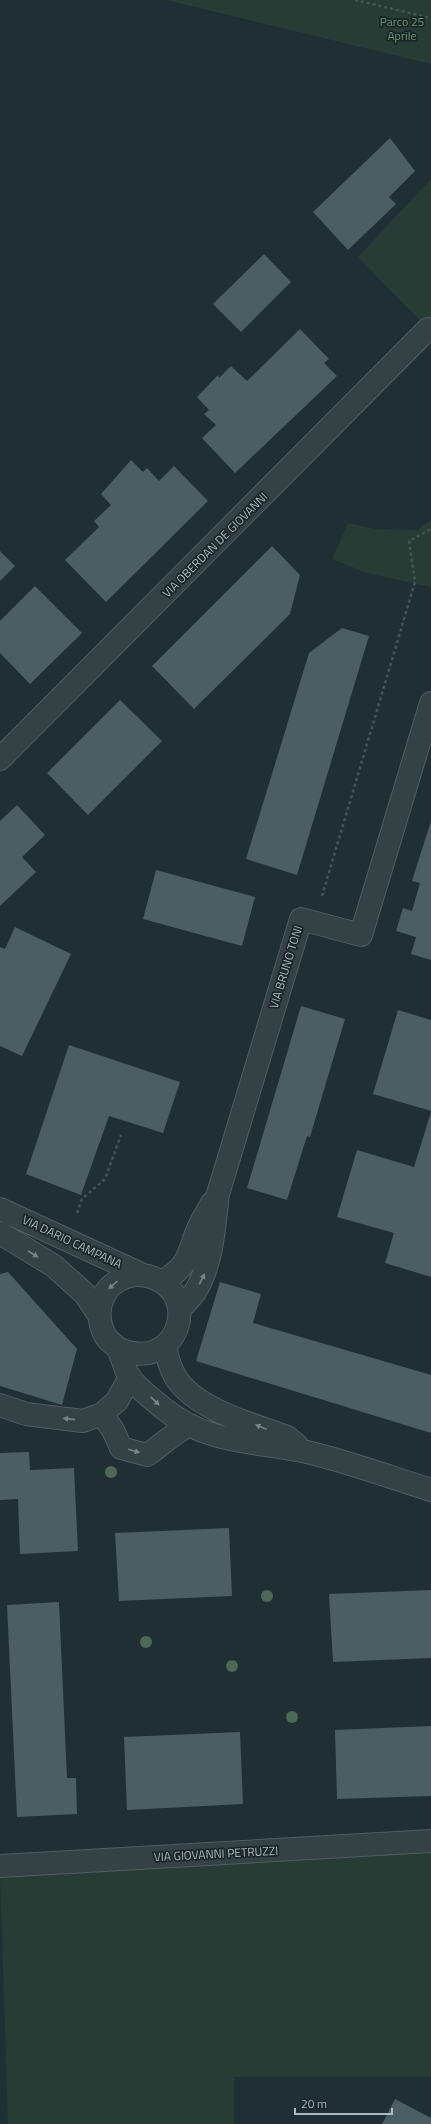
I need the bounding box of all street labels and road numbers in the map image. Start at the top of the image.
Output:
street label: VIA OBERDAN DE GIOVANNI [157,487,272,602]
street label: VIA BRUNO TONI [264,923,307,1011]
street label: VIA DARIO CAMPANA [19,1210,125,1273]
street label: VIA GIOVANNI PETRUZZI [153,1841,279,1866]

